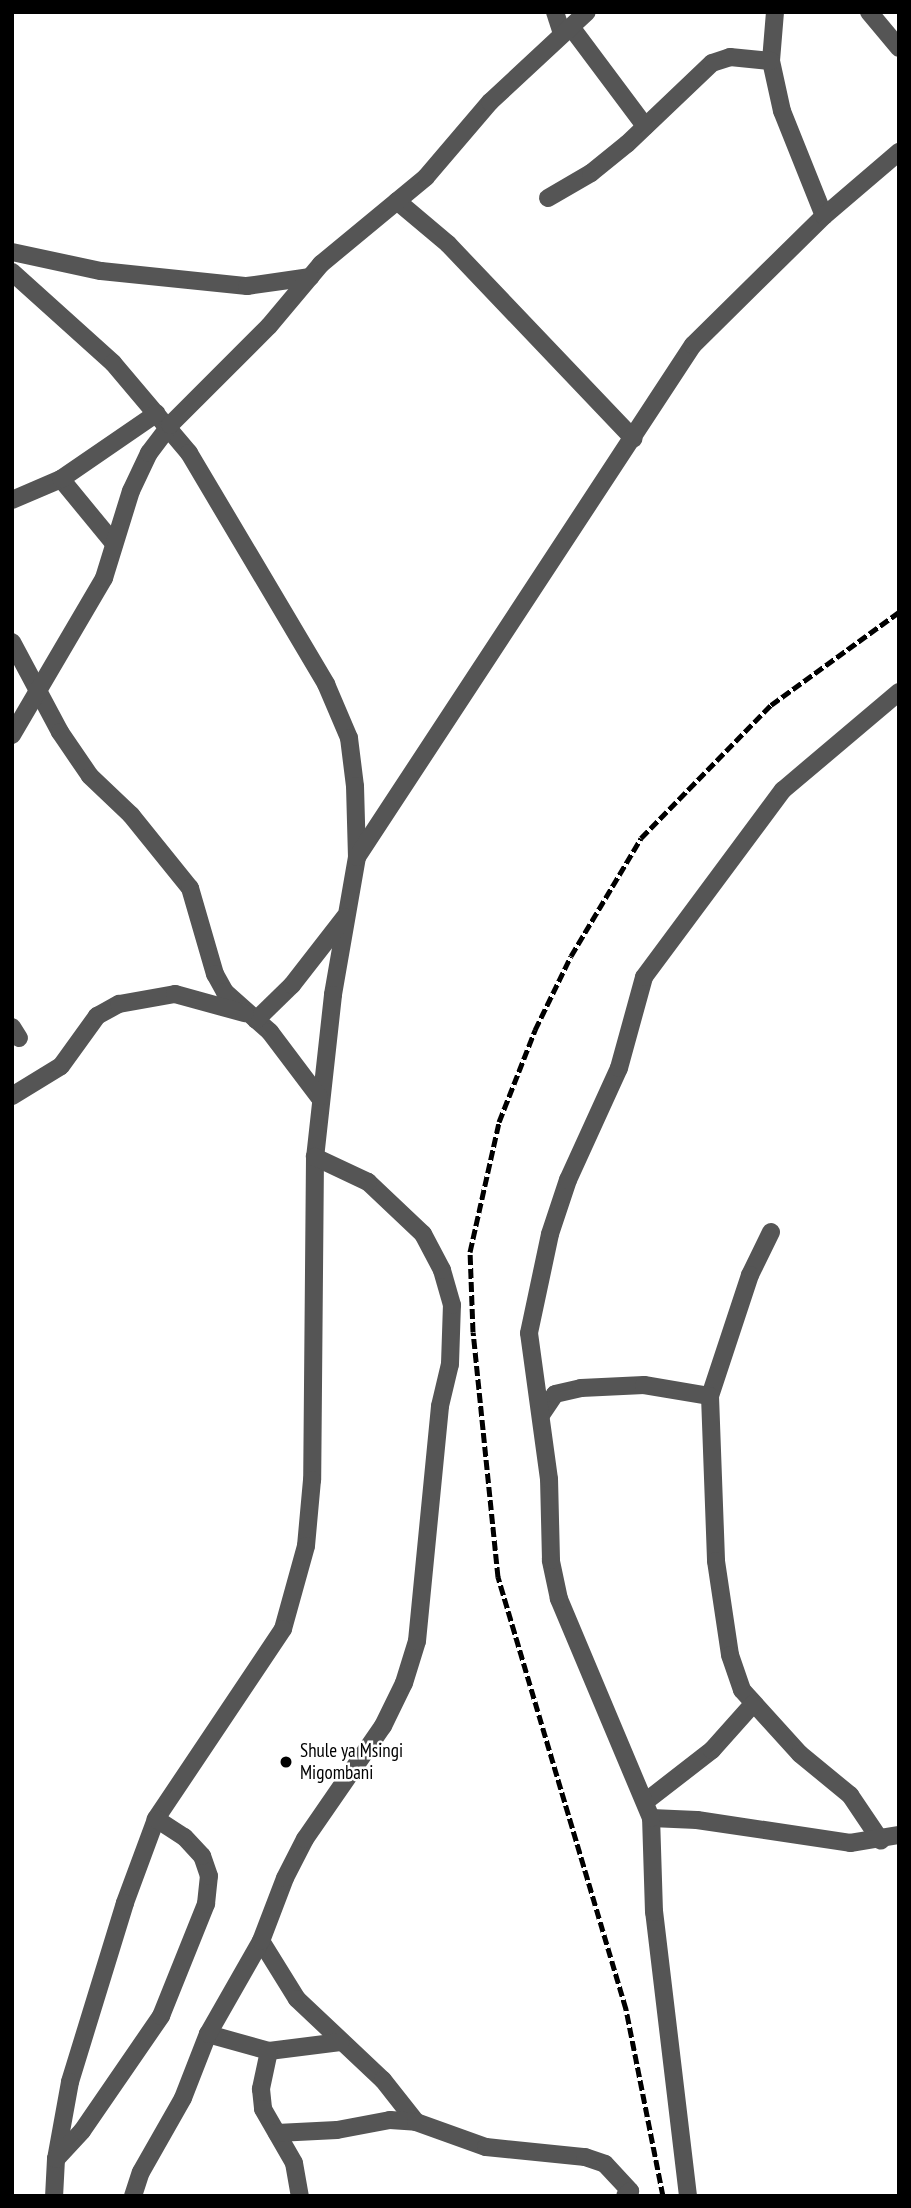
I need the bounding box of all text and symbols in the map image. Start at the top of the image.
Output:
place label: Shule ya Msingi Migombani [300,1740,403,1784]
marker: Shule ya Msingi Migombani [278,1754,294,1770]

